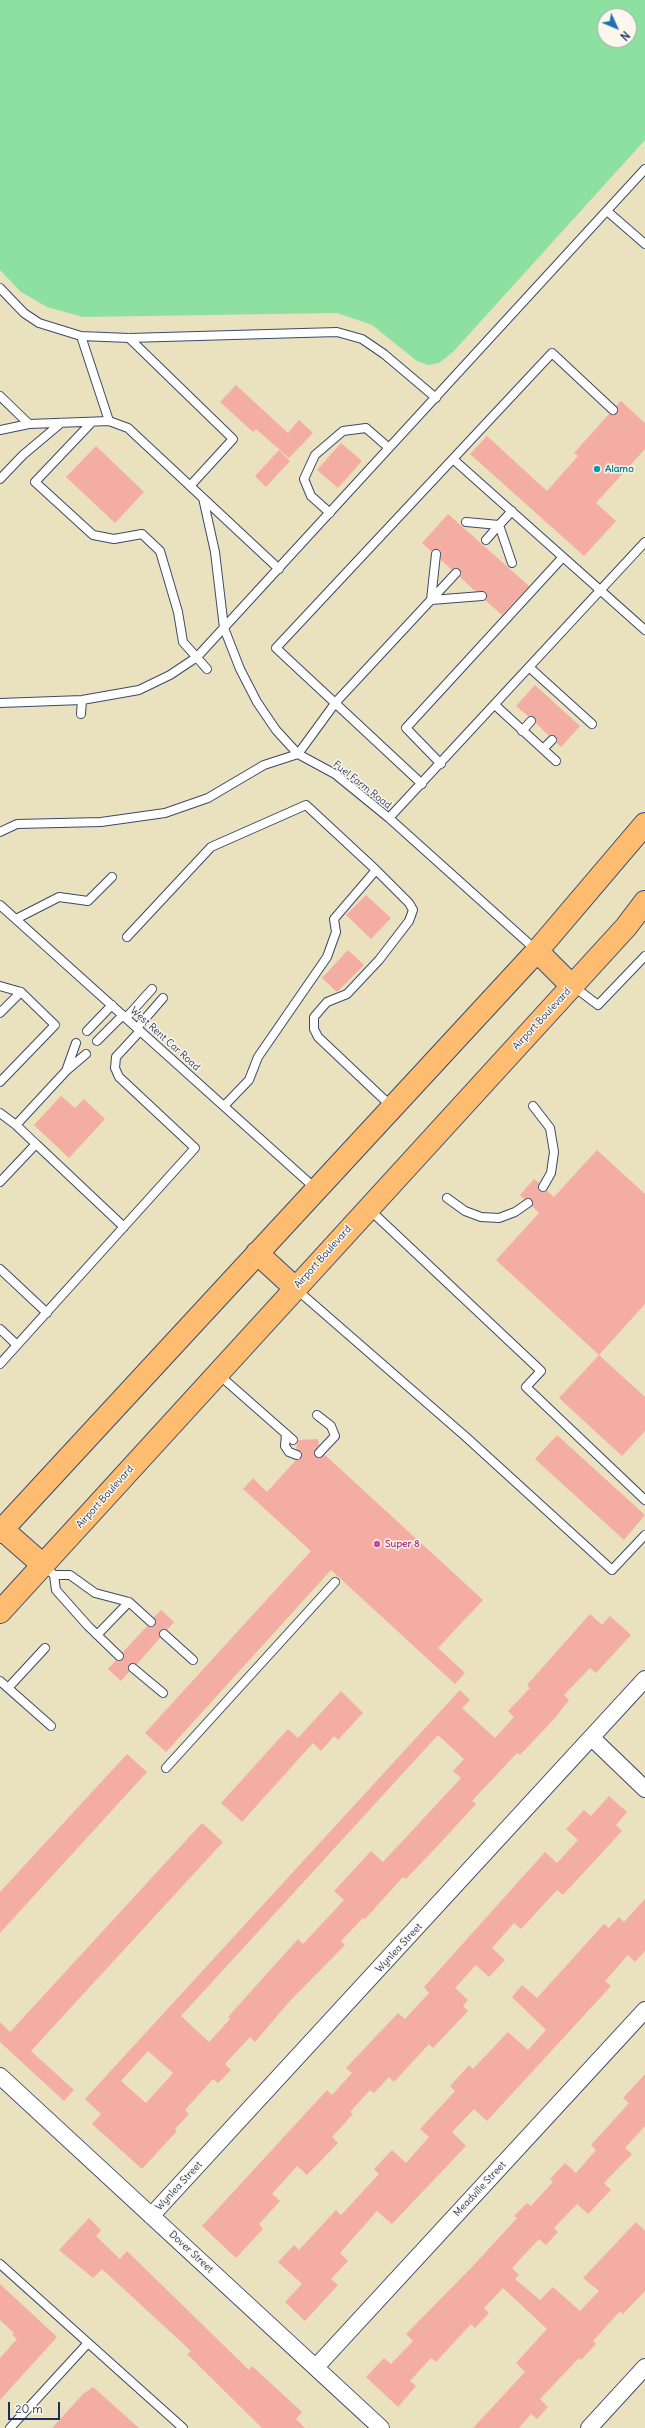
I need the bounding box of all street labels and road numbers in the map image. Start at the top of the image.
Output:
street label: Fuel Farm Road [330,759,394,811]
street label: Airport Boulevard [510,986,574,1052]
street label: West Rent Car Road [128,1005,202,1073]
street label: Airport Boulevard [292,1223,354,1291]
street label: Airport Boulevard [74,1463,136,1531]
street label: Wynlea Street [373,1921,425,1975]
street label: Wynlea Street [153,2159,205,2213]
street label: Meadville Street [451,2159,509,2219]
street label: Dover Street [166,2228,216,2276]

